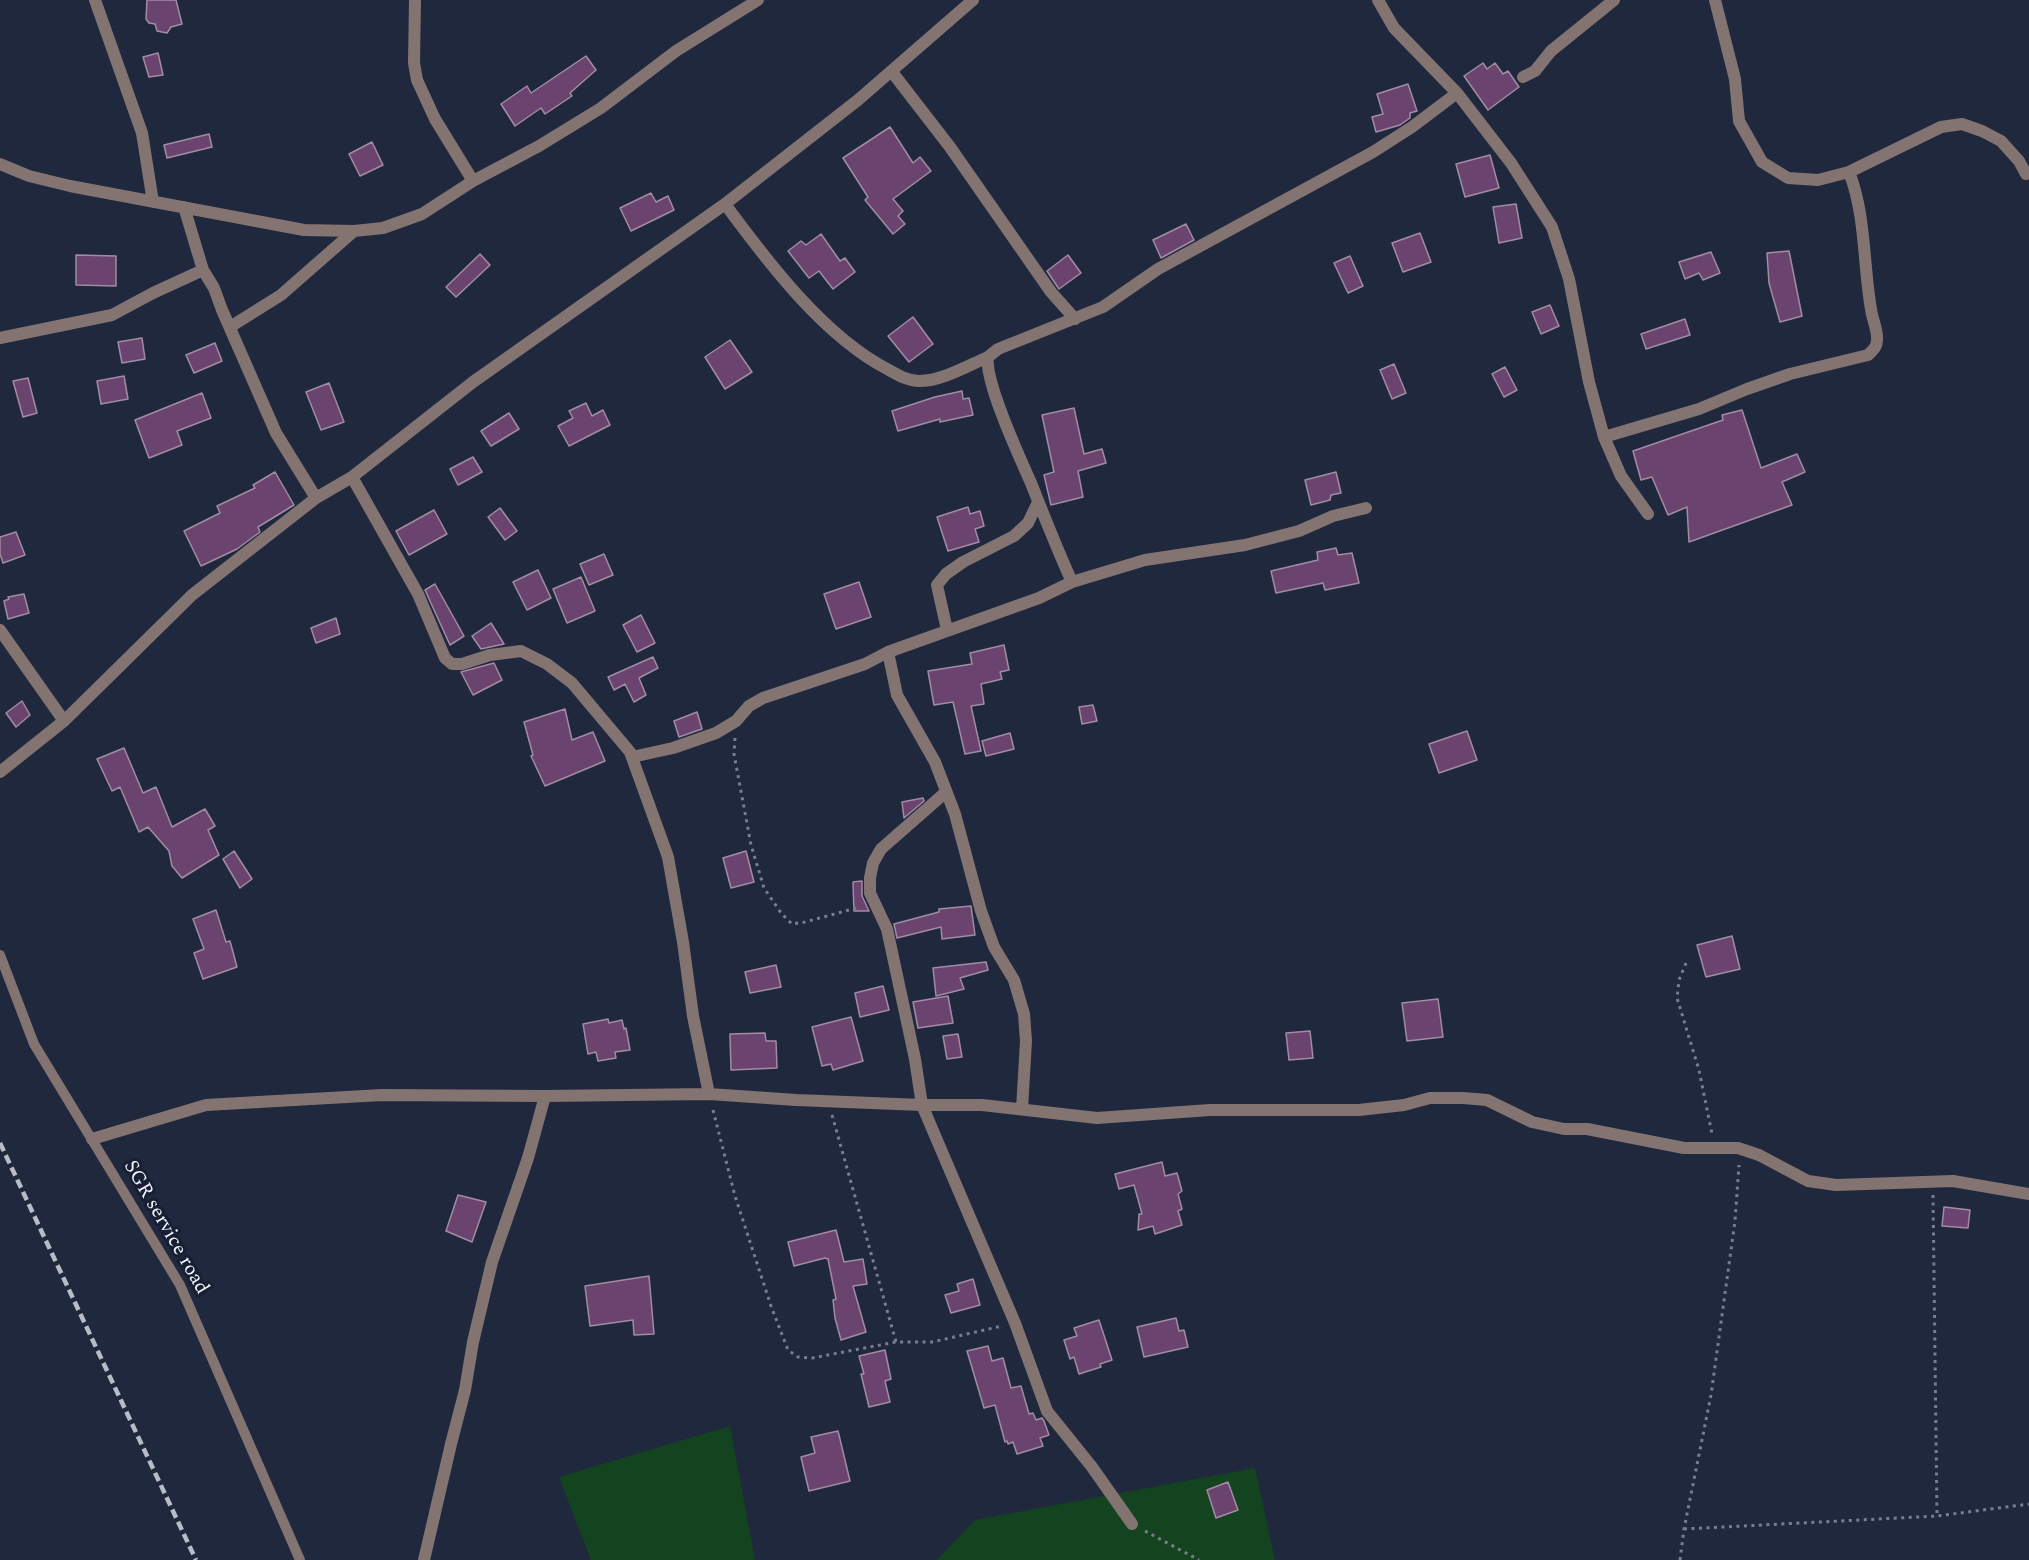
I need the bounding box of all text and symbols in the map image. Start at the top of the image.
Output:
street label: SGR service road [117,1157,213,1299]

